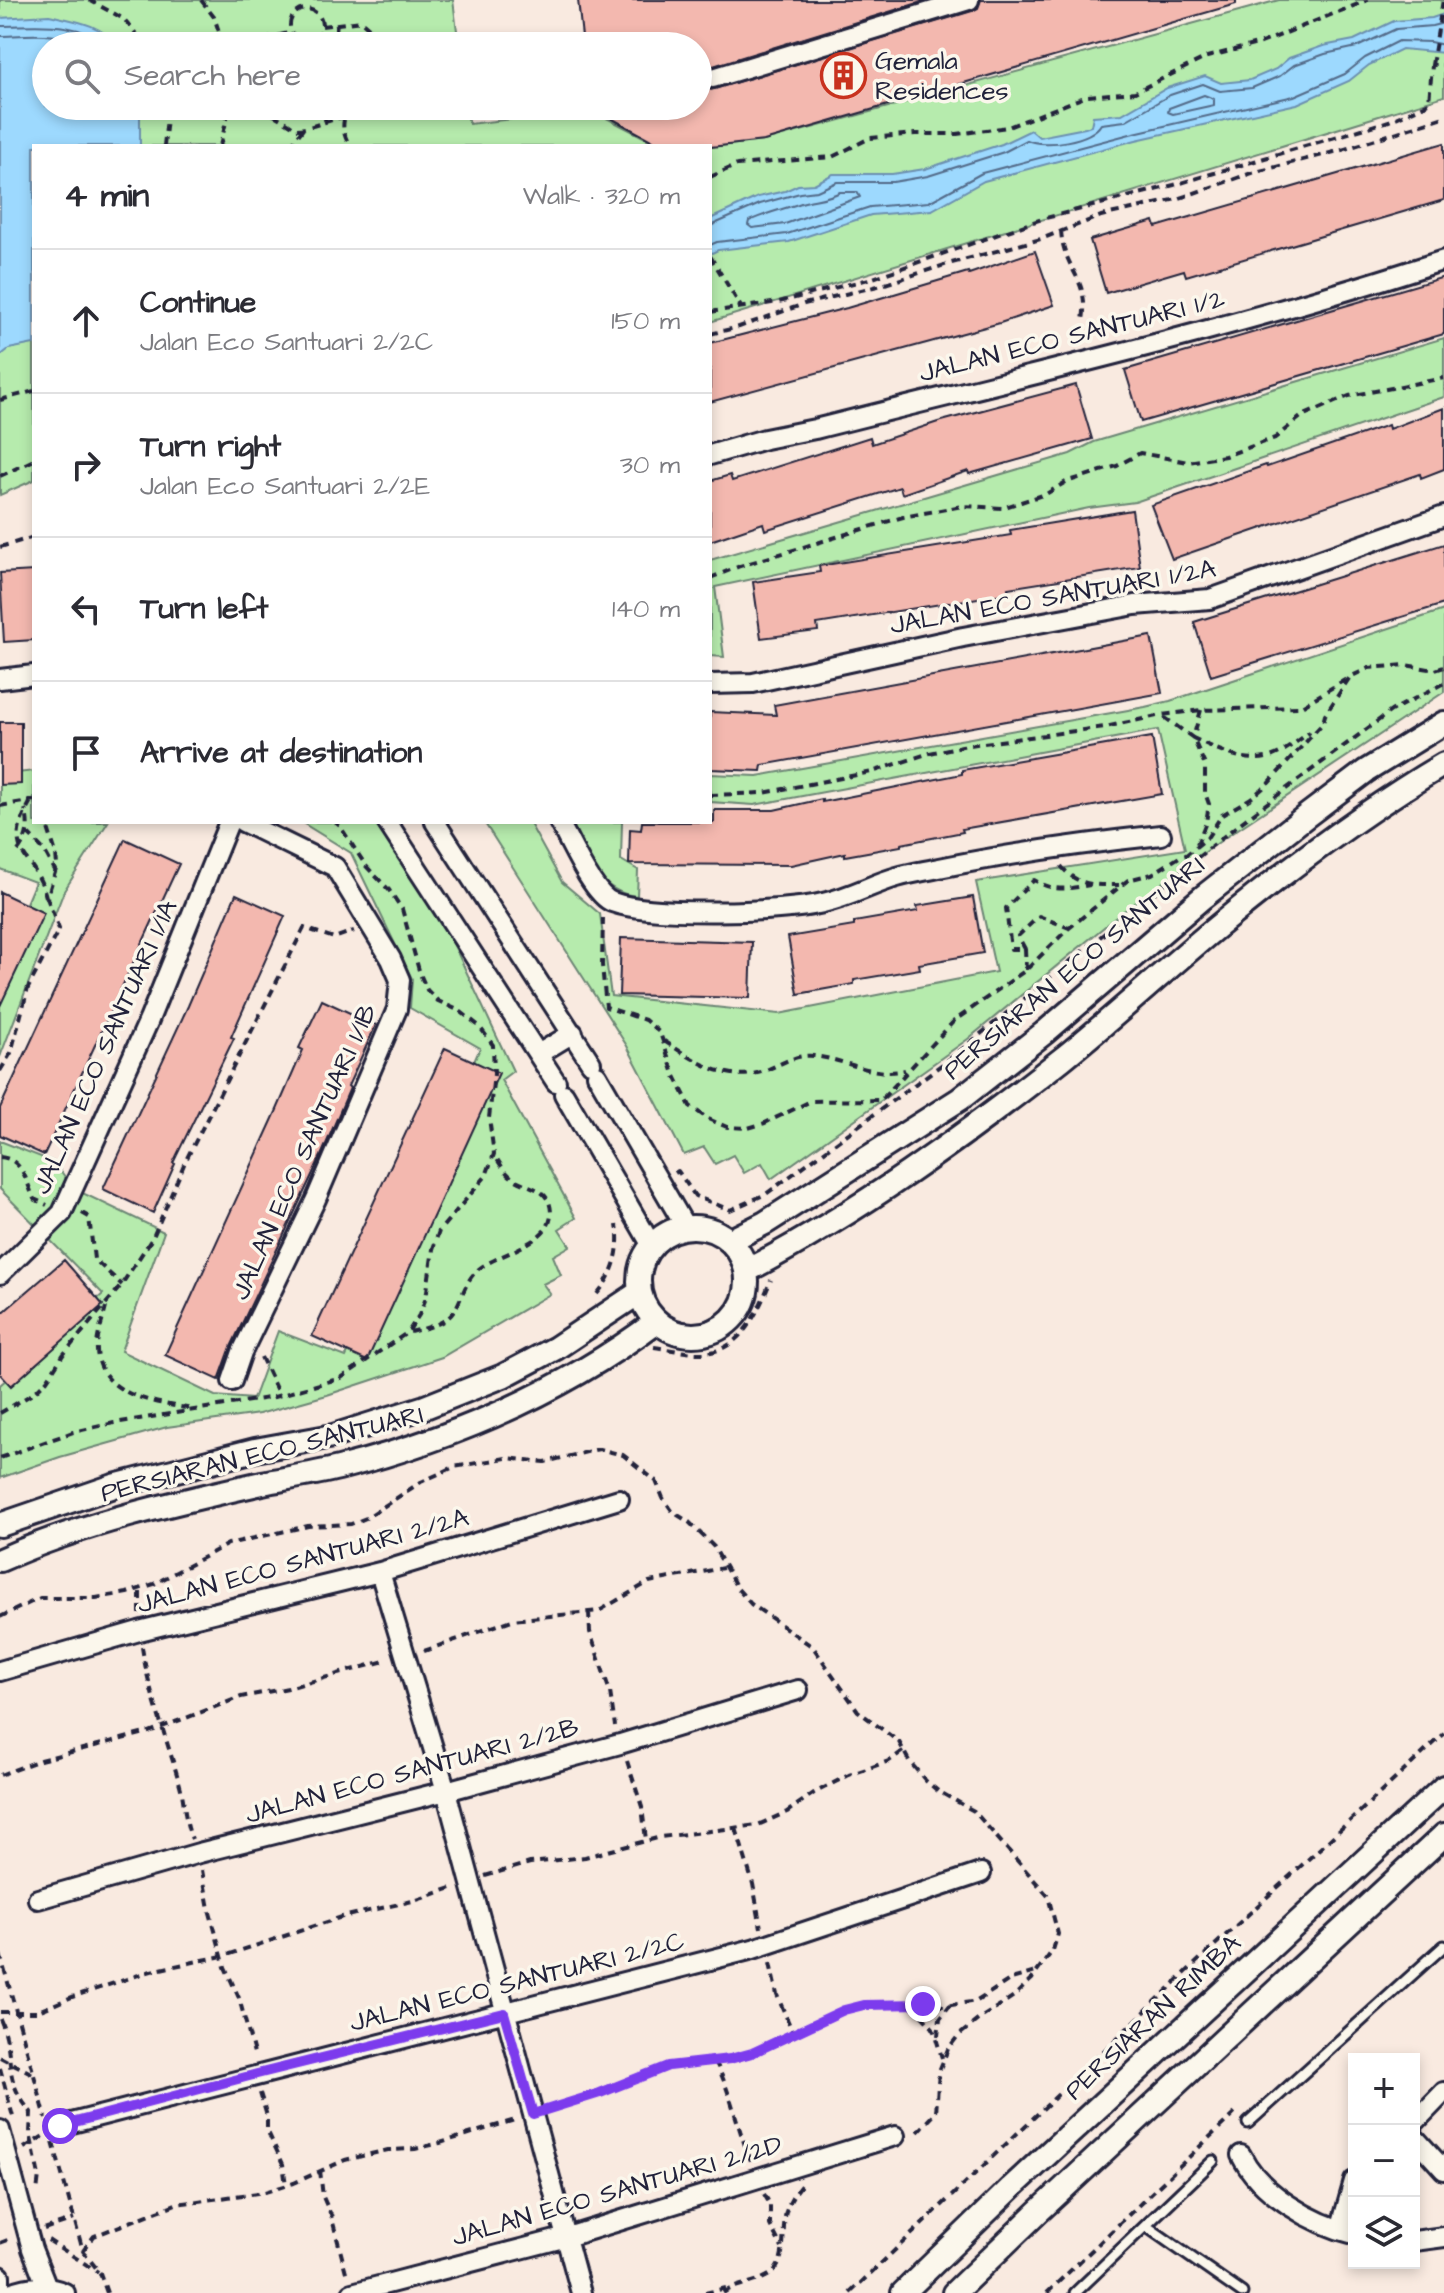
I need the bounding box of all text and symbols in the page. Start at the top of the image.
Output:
search box [32,32,712,120]
place label: Gemala Residences [875,43,1009,109]
building icon: Gemala Residences [820,52,868,100]
icon: search [60,54,104,98]
text: Search here [124,55,301,97]
text: 4 min [64,172,149,220]
text: Walk · 320 m [523,178,680,214]
street label: JALAN ECO SANTUARI 1/2 [916,281,1229,391]
text: Continue [140,282,256,324]
icon: ahead [64,299,108,343]
text: 150 m [611,303,680,339]
text: Jalan Eco Santuari 2/2C [140,324,433,360]
text: Turn right [140,426,281,468]
icon: right [64,443,108,487]
text: 30 m [620,447,680,483]
text: Jalan Eco Santuari 2/2E [140,468,430,504]
street label: JALAN ECO SANTUARI 1/2A [887,551,1219,643]
icon: left [64,587,108,631]
text: Turn left [140,588,268,630]
text: 140 m [612,591,680,627]
icon: arrive [64,731,108,775]
text: Arrive at destination [140,732,422,774]
street label: PERSIARAN ECO SANTUARI [936,848,1212,1088]
street label: JALAN ECO SANTUARI 1/1A [24,894,186,1200]
street label: JALAN ECO SANTUARI 1/1B [222,998,386,1306]
street label: PERSIARAN ECO SANTUARI [97,1397,427,1511]
street label: JALAN ECO SANTUARI 2/2A [133,1499,473,1623]
street label: JALAN ECO SANTUARI 2/2B [241,1709,583,1833]
street label: JALAN ECO SANTUARI 2/2C [346,1923,688,2041]
street label: PERSIARAN RIMBA [1057,1926,1249,2108]
route end [905,1986,941,2022]
map controls [1348,2053,1420,2269]
button: + [1348,2053,1420,2125]
route start [42,2108,78,2144]
button: − [1348,2125,1420,2197]
street label: JALAN ECO SANTUARI 2/2D [448,2127,786,2255]
button: layers [1348,2197,1420,2269]

